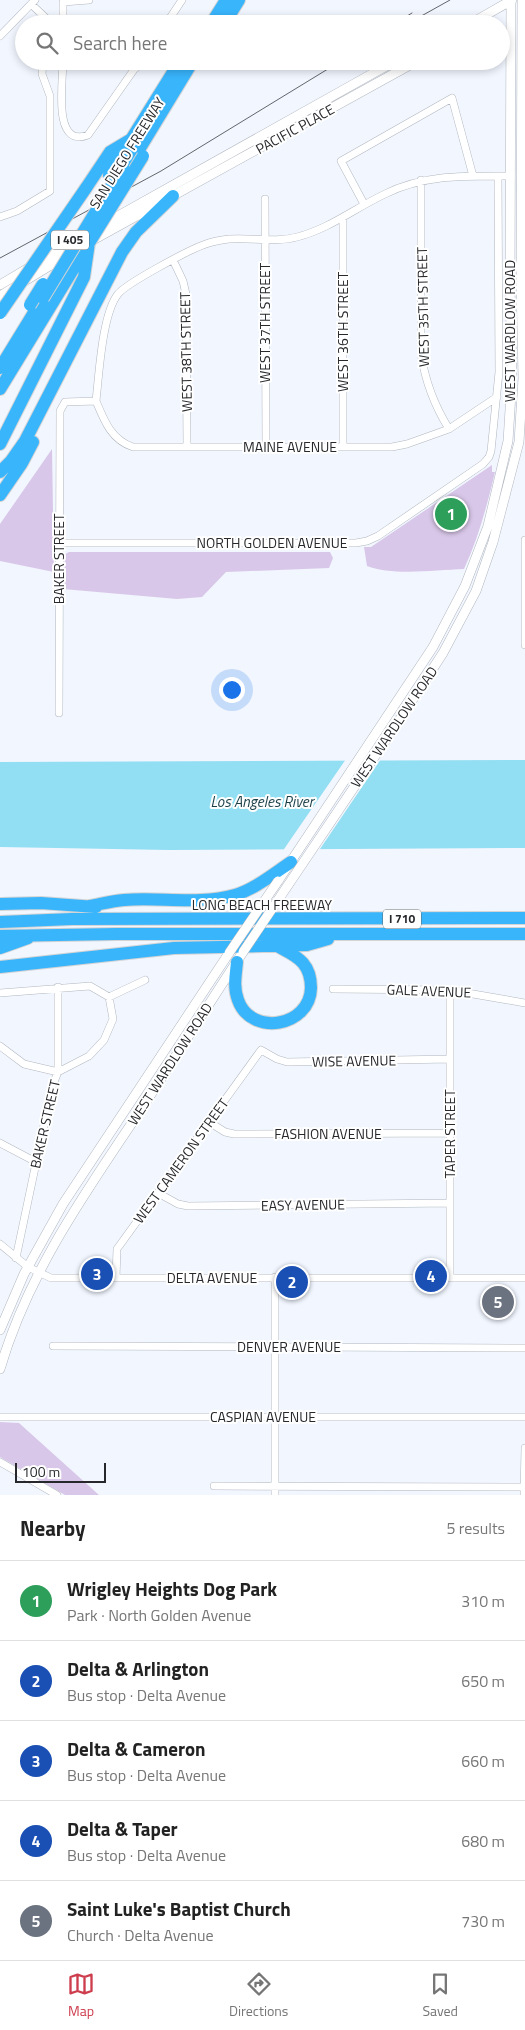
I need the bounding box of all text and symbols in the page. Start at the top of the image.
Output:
search box [15,15,510,70]
text: Search here [73,28,167,57]
icon: search [33,29,61,57]
street label: SAN DIEGO FREEWAY [84,92,170,213]
street label: PACIFIC PLACE [252,98,338,159]
road number: I 405 [51,230,89,250]
street label: WEST 35TH STREET [411,246,434,367]
street label: WEST WARDLOW ROAD [499,260,520,402]
street label: WEST 37TH STREET [254,262,275,383]
street label: WEST 36TH STREET [332,271,353,392]
street label: WEST 38TH STREET [174,291,197,412]
street label: MAINE AVENUE [243,436,337,457]
pin: 1 [435,495,467,533]
street label: BAKER STREET [48,513,69,604]
street label: NORTH GOLDEN AVENUE [196,532,348,553]
street label: WEST WARDLOW ROAD [345,662,442,792]
your location [219,677,245,703]
water label: Los Angeles River [211,790,316,813]
street label: LONG BEACH FREEWAY [192,894,333,915]
road number: I 710 [383,910,421,929]
street label: GALE AVENUE [386,979,472,1002]
street label: WEST WARDLOW ROAD [122,998,217,1129]
street label: WISE AVENUE [312,1049,397,1072]
street label: BAKER STREET [24,1077,65,1170]
street label: TAPER STREET [439,1089,460,1179]
street label: WEST CAMERON STREET [128,1093,234,1228]
street label: FASHION AVENUE [274,1123,382,1144]
street label: EASY AVENUE [261,1193,345,1216]
pin: 3 [81,1255,113,1293]
pin: 4 [415,1257,447,1295]
pin: 2 [276,1263,308,1301]
street label: DELTA AVENUE [167,1267,257,1288]
pin: 5 [482,1283,514,1321]
street label: DENVER AVENUE [237,1336,341,1357]
street label: CASPIAN AVENUE [210,1406,316,1427]
scale bar [15,1460,106,1483]
text: 100 m [22,1461,60,1482]
text: Nearby [20,1512,85,1544]
text: 5 results [446,1516,505,1540]
text: Wrigley Heights Dog Park [67,1574,277,1603]
text: 1 [32,1589,40,1613]
text: 310 m [461,1589,505,1613]
text: Park · North Golden Avenue [67,1603,251,1627]
text: Delta & Arlington [67,1654,209,1683]
text: 2 [32,1669,40,1693]
text: 650 m [461,1669,505,1693]
text: Bus stop · Delta Avenue [67,1683,226,1707]
text: Delta & Cameron [67,1734,206,1763]
text: 3 [32,1749,40,1773]
text: 660 m [461,1749,505,1773]
text: Bus stop · Delta Avenue [67,1763,226,1787]
text: Delta & Taper [67,1814,178,1843]
text: 4 [32,1829,40,1853]
text: 680 m [461,1829,505,1853]
text: Bus stop · Delta Avenue [67,1843,226,1867]
text: Saint Luke's Baptist Church [67,1894,291,1923]
text: 5 [32,1909,40,1933]
text: 730 m [461,1909,505,1933]
text: Church · Delta Avenue [67,1923,214,1947]
tab: Map [67,1970,95,2021]
tab: Directions [229,1970,288,2021]
tab: Saved [422,1970,458,2021]

